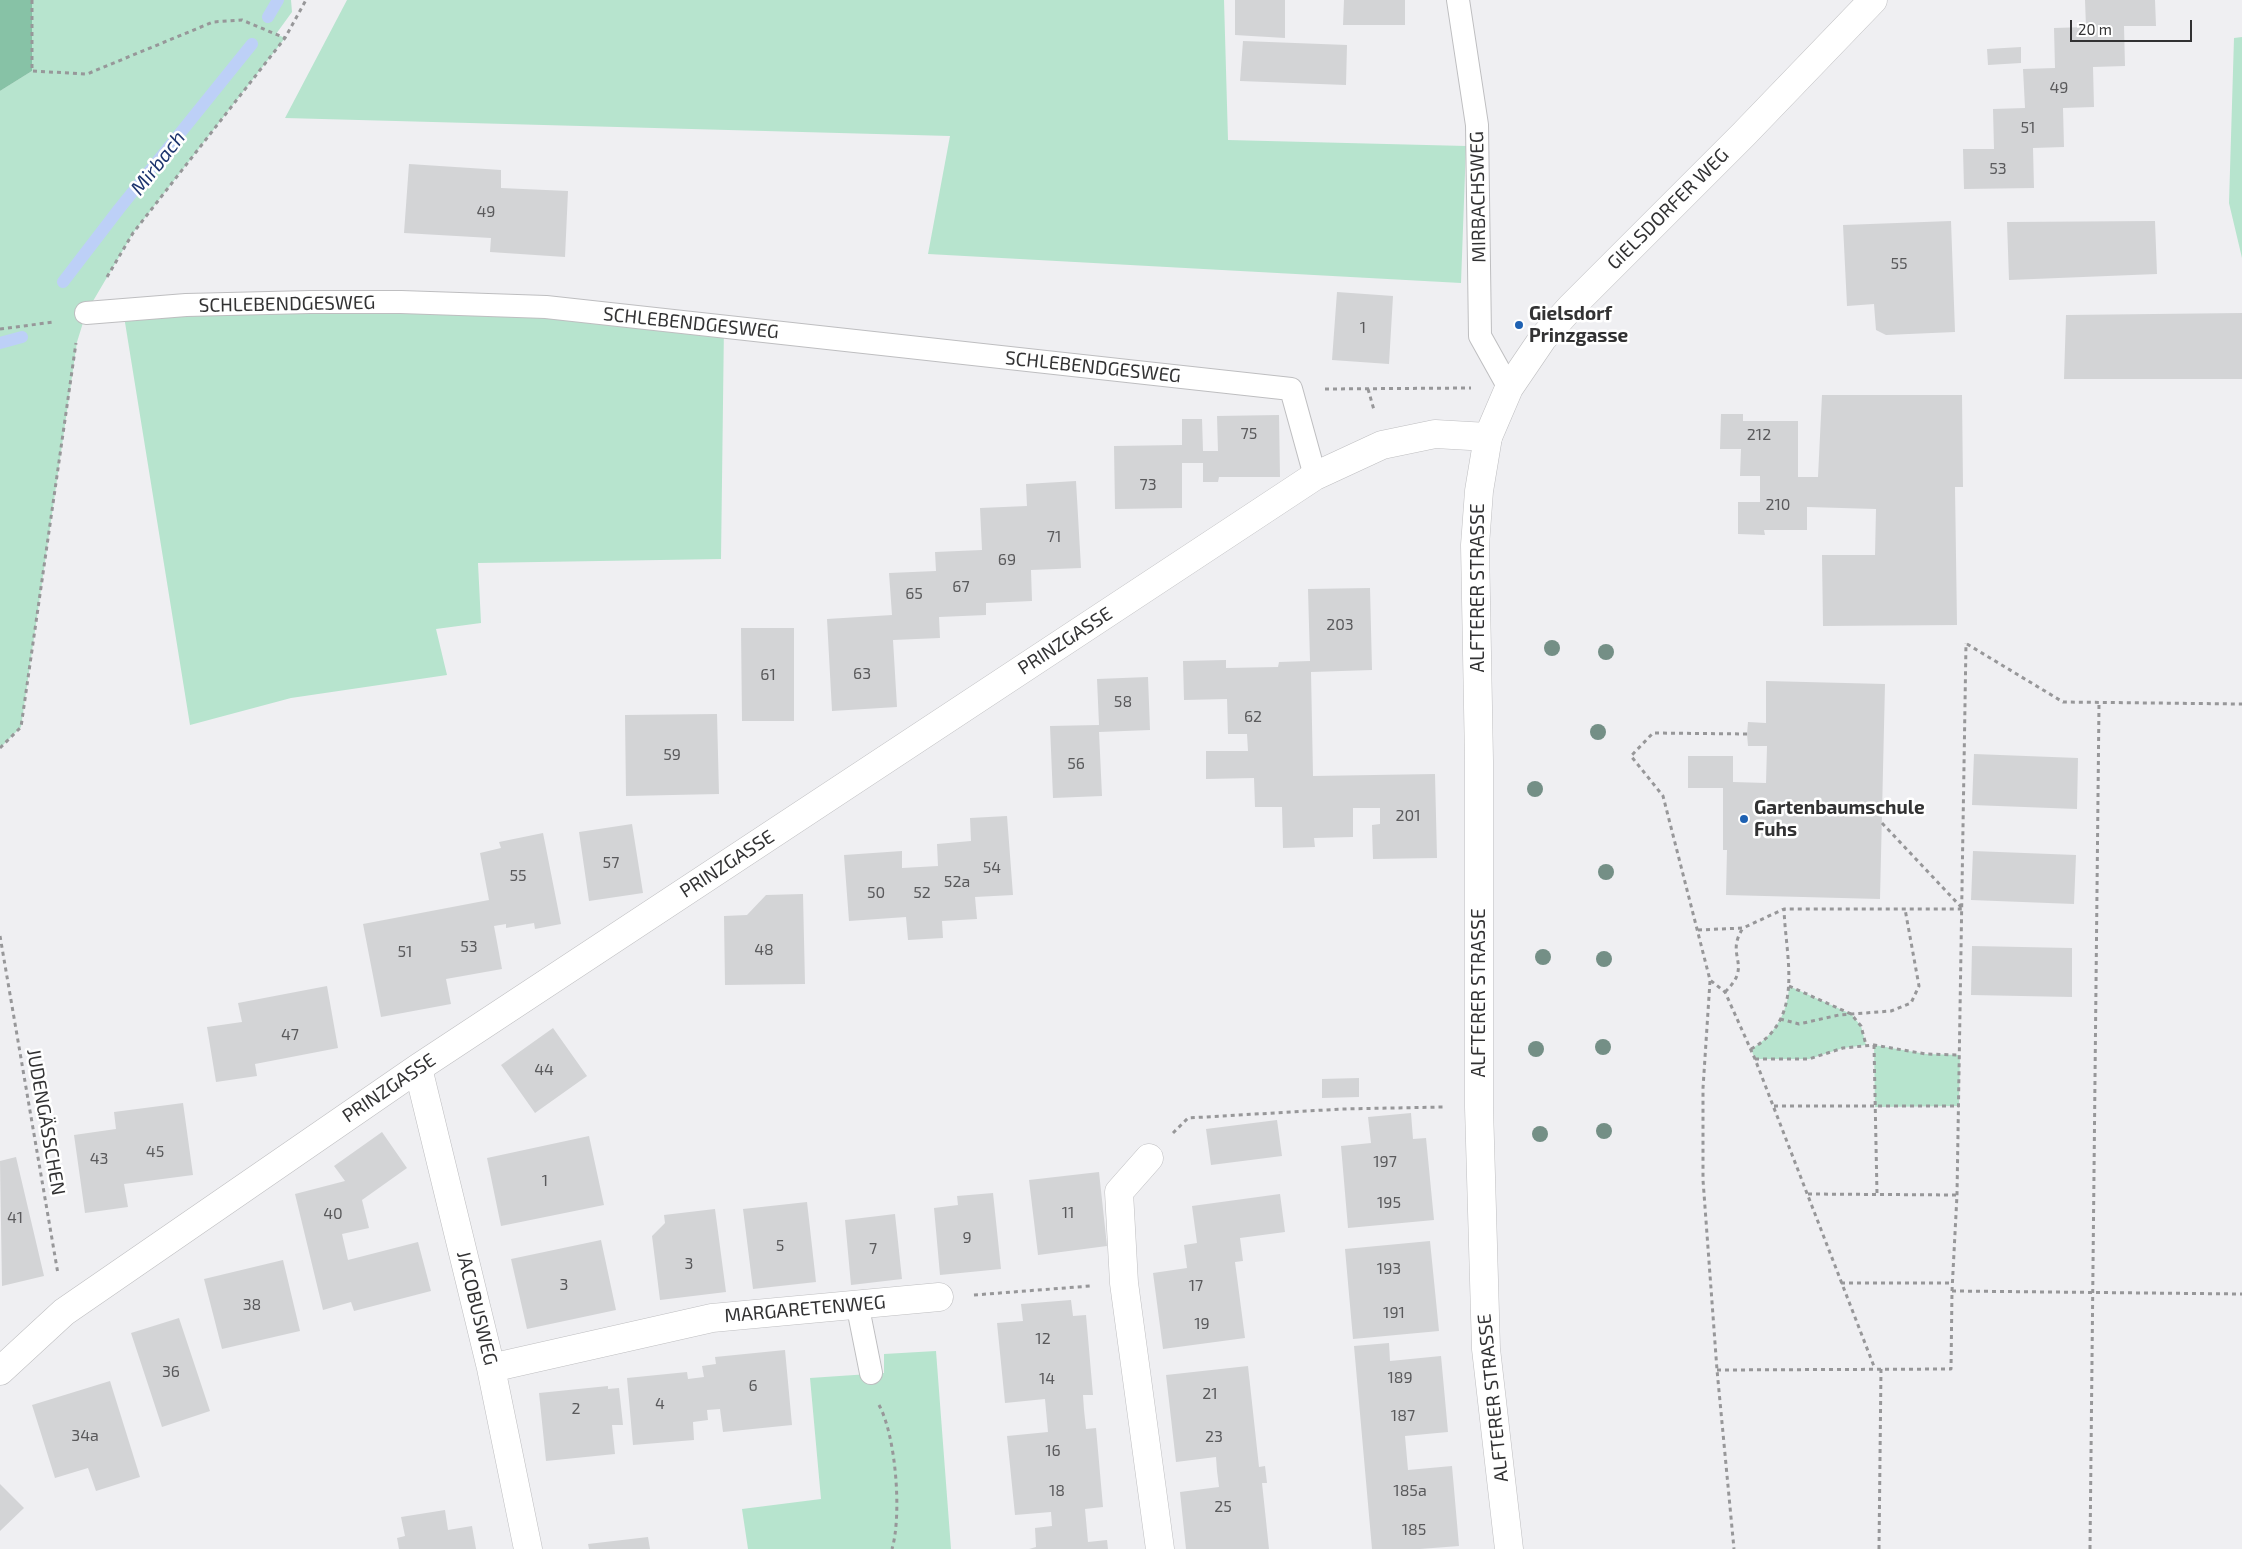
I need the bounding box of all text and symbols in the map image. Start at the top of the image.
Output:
scale bar [2072,10,2194,42]
text: 20 m [2078,20,2112,38]
house number: 49 [2050,78,2068,98]
house number: 51 [2021,118,2035,138]
water label: Mirbach [126,126,190,200]
street label: MIRBACHSWEG [1465,131,1491,263]
street label: GIELSDORFER WEG [1603,144,1733,274]
house number: 53 [1989,159,2007,179]
house number: 49 [477,202,495,222]
house number: 55 [1890,254,1908,274]
street label: SCHLEBENDGESWEG [198,291,376,317]
street label: SCHLEBENDGESWEG [602,302,780,344]
place label: Gielsdorf Prinzgasse [1529,303,1628,347]
house number: 1 [1360,318,1366,338]
marker: Gielsdorf Prinzgasse [1513,319,1525,331]
street label: SCHLEBENDGESWEG [1004,346,1182,388]
house number: 75 [1241,424,1257,444]
house number: 212 [1747,425,1771,445]
house number: 73 [1139,475,1157,495]
house number: 210 [1765,495,1791,515]
street label: ALFTERER STRASSE [1467,503,1489,673]
house number: 71 [1047,527,1061,547]
house number: 69 [998,550,1016,570]
house number: 67 [952,577,970,597]
house number: 65 [905,584,923,604]
street label: PRINZGASSE [1014,602,1116,680]
house number: 203 [1326,615,1354,635]
house number: 63 [853,664,871,684]
house number: 61 [760,665,776,685]
house number: 58 [1114,692,1132,712]
house number: 62 [1244,707,1262,727]
house number: 59 [663,745,681,765]
house number: 56 [1067,754,1085,774]
place label: Gartenbaumschule Fuhs [1754,797,1925,841]
house number: 201 [1395,806,1421,826]
marker: Gartenbaumschule Fuhs [1738,813,1750,825]
street label: PRINZGASSE [676,825,778,903]
house number: 57 [603,853,619,873]
house number: 54 [983,858,1001,878]
house number: 55 [509,866,527,886]
house number: 52a [944,872,970,892]
house number: 50 [867,883,885,903]
house number: 52 [913,883,931,903]
street label: ALFTERER STRASSE [1468,908,1490,1078]
house number: 53 [460,937,478,957]
house number: 48 [754,940,774,960]
house number: 51 [398,942,412,962]
house number: 47 [281,1025,299,1045]
street label: JUDENGÄSSCHEN [22,1047,70,1197]
street label: PRINZGASSE [338,1048,440,1128]
house number: 44 [534,1060,554,1080]
house number: 45 [146,1142,164,1162]
house number: 43 [90,1149,108,1169]
house number: 197 [1373,1152,1397,1172]
house number: 1 [542,1171,548,1191]
house number: 195 [1377,1193,1401,1213]
house number: 11 [1062,1203,1074,1223]
house number: 40 [323,1204,343,1224]
house number: 41 [7,1208,23,1228]
house number: 9 [962,1228,972,1248]
house number: 5 [776,1236,784,1256]
house number: 7 [869,1239,877,1259]
street label: JACOBUSWEG [452,1248,502,1368]
house number: 3 [685,1254,693,1274]
house number: 193 [1377,1259,1401,1279]
house number: 3 [560,1275,568,1295]
house number: 17 [1189,1276,1203,1296]
street label: MARGARETENWEG [723,1291,887,1327]
house number: 38 [243,1295,261,1315]
house number: 191 [1383,1303,1405,1323]
street label: ALFTERER STRASSE [1473,1313,1513,1483]
house number: 19 [1194,1314,1210,1334]
house number: 12 [1035,1329,1051,1349]
house number: 36 [162,1362,180,1382]
house number: 189 [1387,1368,1413,1388]
house number: 14 [1039,1369,1055,1389]
house number: 6 [748,1376,758,1396]
house number: 21 [1202,1384,1218,1404]
house number: 4 [655,1394,665,1414]
house number: 2 [572,1399,580,1419]
house number: 187 [1391,1406,1415,1426]
house number: 34a [71,1426,99,1446]
house number: 23 [1205,1427,1223,1447]
house number: 16 [1045,1441,1061,1461]
house number: 18 [1049,1481,1065,1501]
house number: 185a [1393,1481,1427,1501]
house number: 25 [1214,1497,1232,1517]
house number: 185 [1402,1520,1426,1540]

